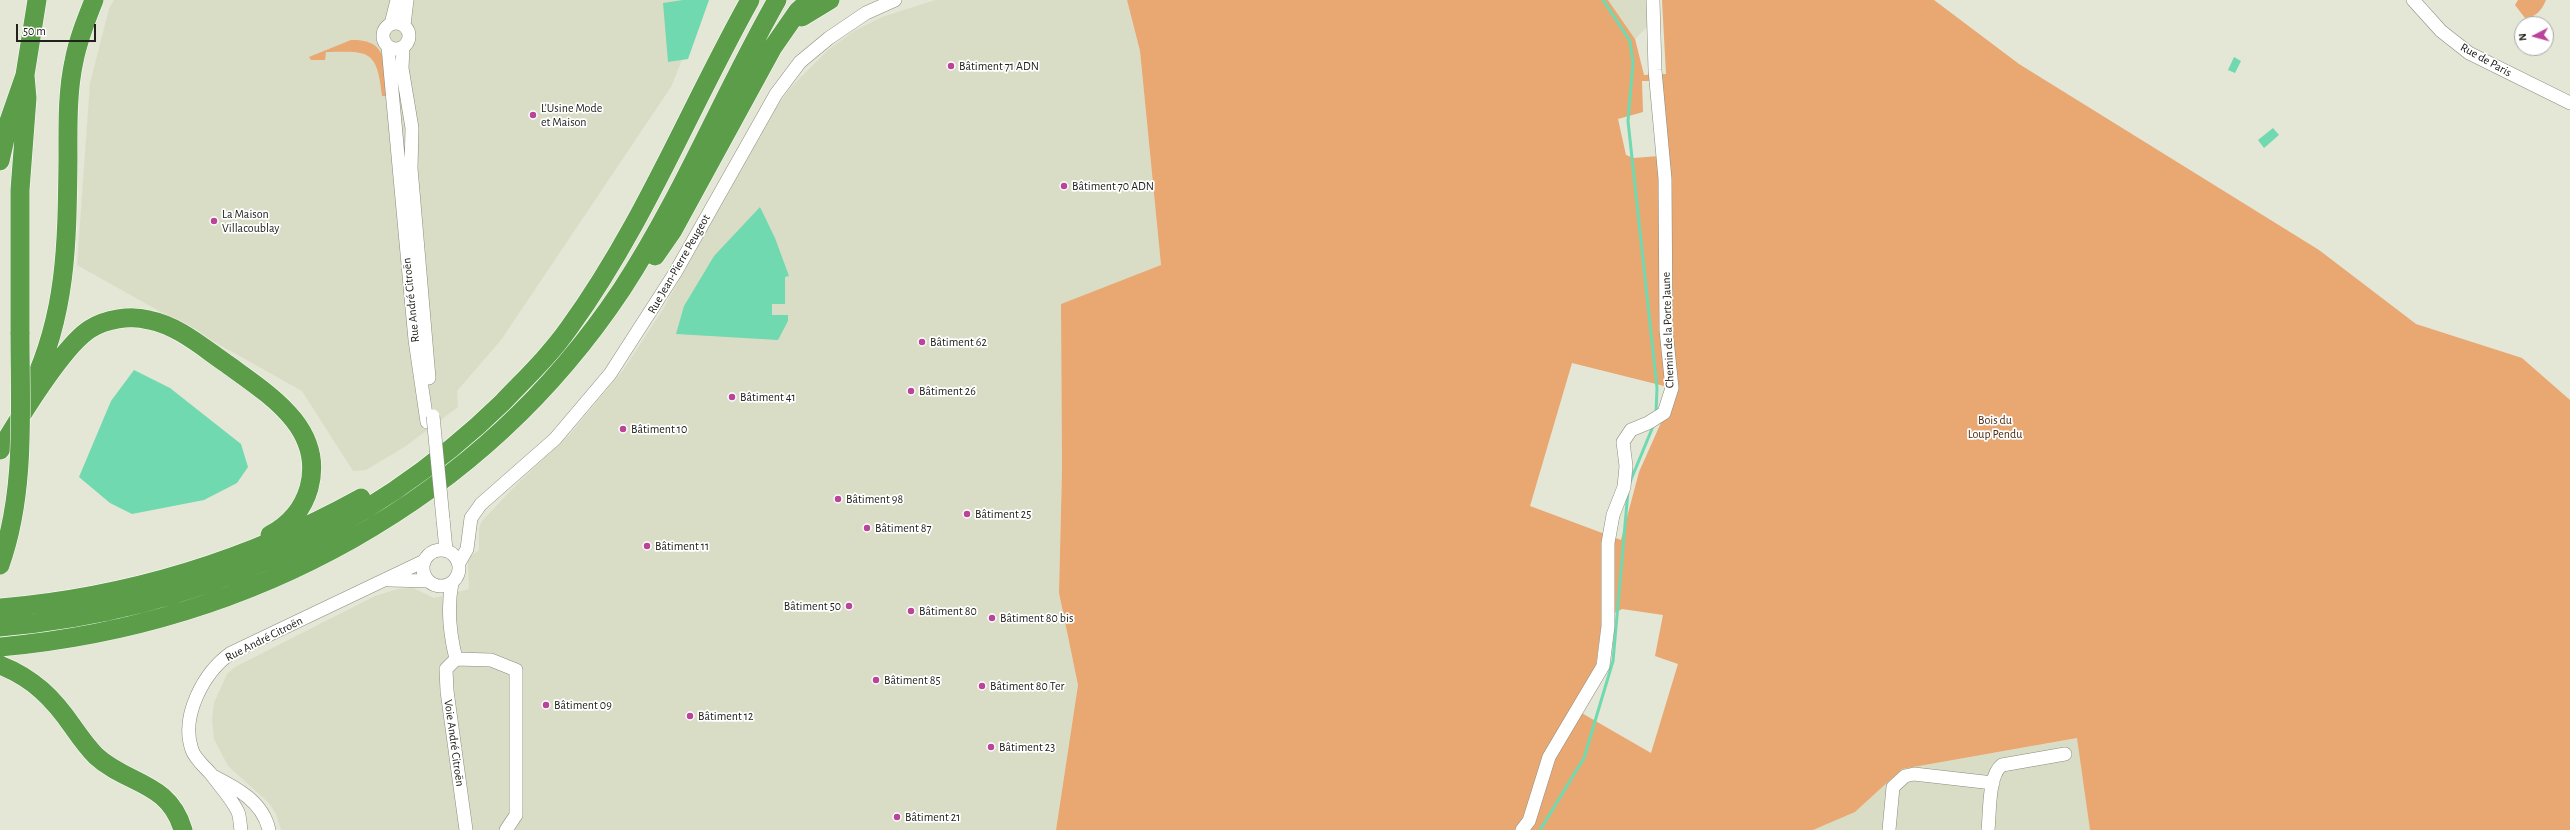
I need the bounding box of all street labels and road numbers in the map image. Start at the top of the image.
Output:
street label: Rue de Paris [2458,40,2514,80]
street label: Rue Jean-Pierre Peugeot [645,212,713,316]
street label: Rue André Citroën [399,257,423,343]
street label: Chemin de la Porte Jaune [1659,272,1677,388]
street label: Rue André Citroën [223,613,305,665]
street label: Voie André Citroën [441,699,467,787]

